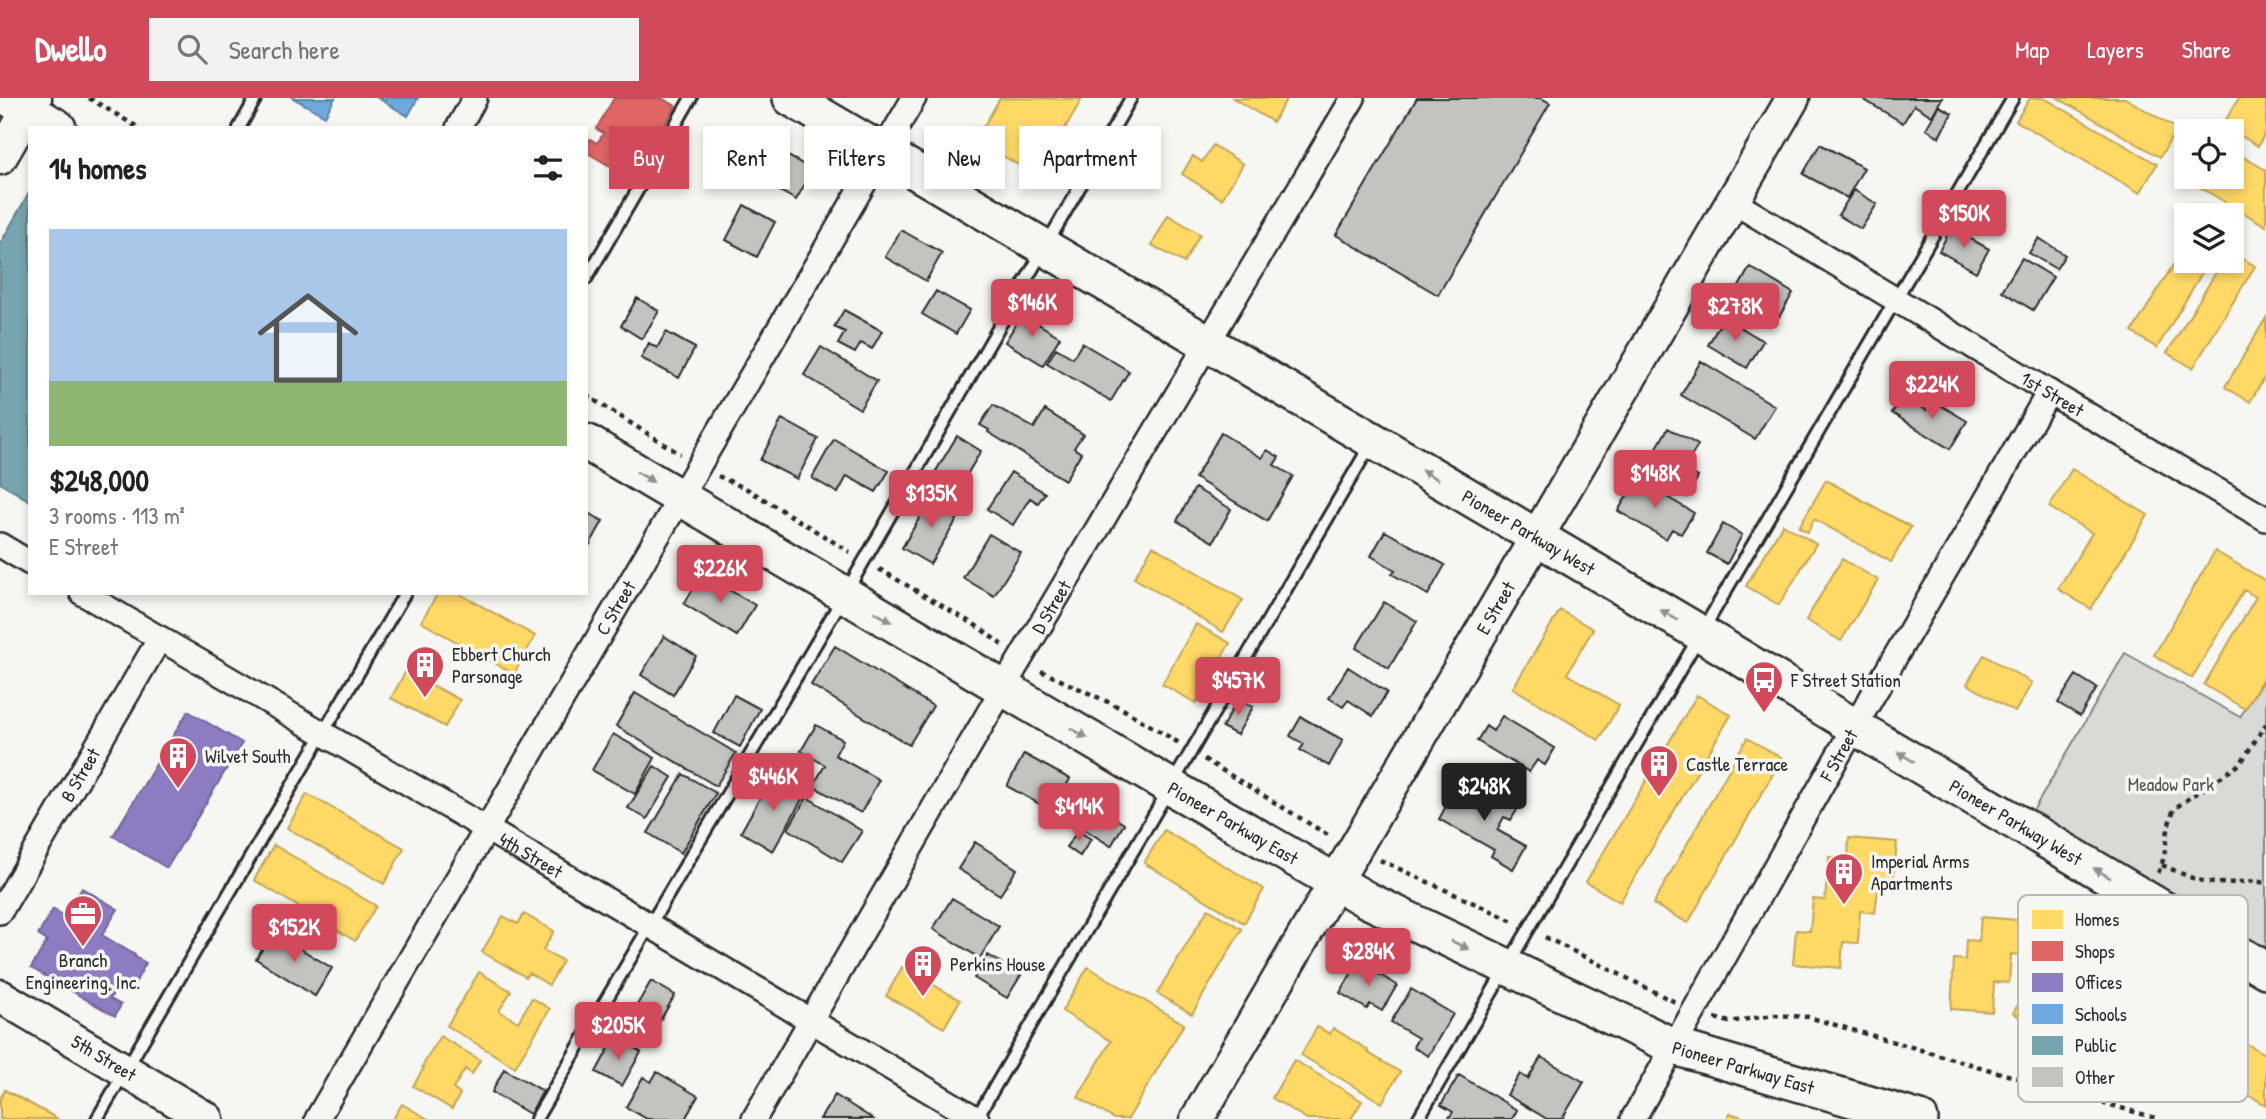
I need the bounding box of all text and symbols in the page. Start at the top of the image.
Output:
search box [149,18,639,81]
text: Dwello [35,27,107,71]
icon: search [173,30,211,68]
text: Search here [229,32,340,67]
text: Map [2015,33,2049,65]
text: Layers [2087,33,2144,65]
text: Share [2182,33,2231,65]
map controls [2174,119,2244,273]
button: locate [2174,119,2244,189]
chip: Buy [609,126,689,189]
chip: Rent [703,126,790,189]
chip: Filters [804,126,910,189]
chip: New [924,126,1005,189]
chip: Apartment [1019,126,1161,189]
text: 14 homes [49,148,147,188]
icon: filters [529,149,567,187]
pin: $150K [1915,190,2013,250]
text: $150K [1938,197,1990,228]
button: layers [2174,203,2244,273]
icon: home [245,275,371,401]
pin: $146K [983,280,1081,339]
pin: $278K [1686,284,1784,343]
text: $146K [1007,286,1057,317]
text: $278K [1707,290,1763,321]
pin: $224K [1883,362,1981,421]
street label: 1st Street [2016,365,2089,423]
text: $224K [1905,368,1959,399]
pin: $148K [1606,450,1704,510]
text: $148K [1630,457,1680,488]
text: $248,000 [49,460,149,500]
one-way arrow [1421,469,1440,481]
one-way arrow [635,470,654,483]
pin: $135K [882,470,980,530]
text: $135K [905,477,957,508]
street label: Pioneer Parkway West [1457,483,1600,582]
text: 3 rooms · 113 m² [49,500,185,531]
text: E Street [49,531,118,562]
pin: $226K [671,546,769,605]
text: $226K [693,552,747,583]
street label: C Street [589,575,642,640]
street label: D Street [1025,575,1077,638]
street label: E Street [1470,576,1521,639]
one-way arrow [1659,608,1678,621]
one-way arrow [873,611,893,623]
place label: Ebbert Church Parsonage [452,641,551,689]
building icon: Ebbert Church Parsonage [404,644,446,699]
pin: $457K [1189,658,1287,717]
bus stop icon: F Street Station [1743,659,1785,714]
text: $457K [1211,664,1265,695]
place label: F Street Station [1790,667,1901,693]
street label: F Street [1813,724,1864,786]
one-way arrow [1069,727,1088,739]
building icon: Wilvet South [157,735,199,790]
street label: B Street [54,743,106,806]
place label: Wilvet South [205,743,291,769]
building icon: Castle Terrace [1638,743,1680,798]
place label: Castle Terrace [1686,751,1789,777]
one-way arrow [1896,751,1915,764]
pin: $446K [724,754,822,813]
text: $446K [748,760,798,791]
pin: $248K [1435,764,1533,823]
text: $248K [1457,770,1511,801]
park label: Meadow Park [2128,771,2214,797]
street label: Pioneer Parkway West [1945,773,2088,872]
street label: Pioneer Parkway East [1163,775,1304,871]
pin: $414K [1030,784,1128,843]
text: $414K [1054,790,1104,821]
street label: 4th Street [494,826,568,885]
place label: Imperial Arms Apartments [1871,848,1969,896]
building icon: Imperial Arms Apartments [1823,851,1865,906]
one-way arrow [2092,867,2111,879]
office icon: Branch Engineering, Inc. [62,893,104,948]
legend [2018,895,2248,1102]
pin: $152K [245,904,343,964]
text: Homes [2075,906,2119,932]
text: $152K [268,911,320,942]
pin: $284K [1319,928,1417,988]
text: $284K [1341,935,1395,966]
text: Shops [2075,938,2115,964]
one-way arrow [1450,940,1470,951]
building icon: Perkins House [902,943,944,998]
place label: Branch Engineering, Inc. [26,947,140,995]
place label: Perkins House [950,951,1046,977]
text: Offices [2075,969,2122,995]
text: Schools [2075,1001,2127,1027]
pin: $205K [569,1002,667,1062]
text: $205K [591,1009,645,1040]
street label: 5th Street [67,1028,142,1087]
text: Public [2075,1032,2117,1058]
street label: Pioneer Parkway East [1669,1034,1818,1100]
text: Other [2075,1064,2116,1090]

